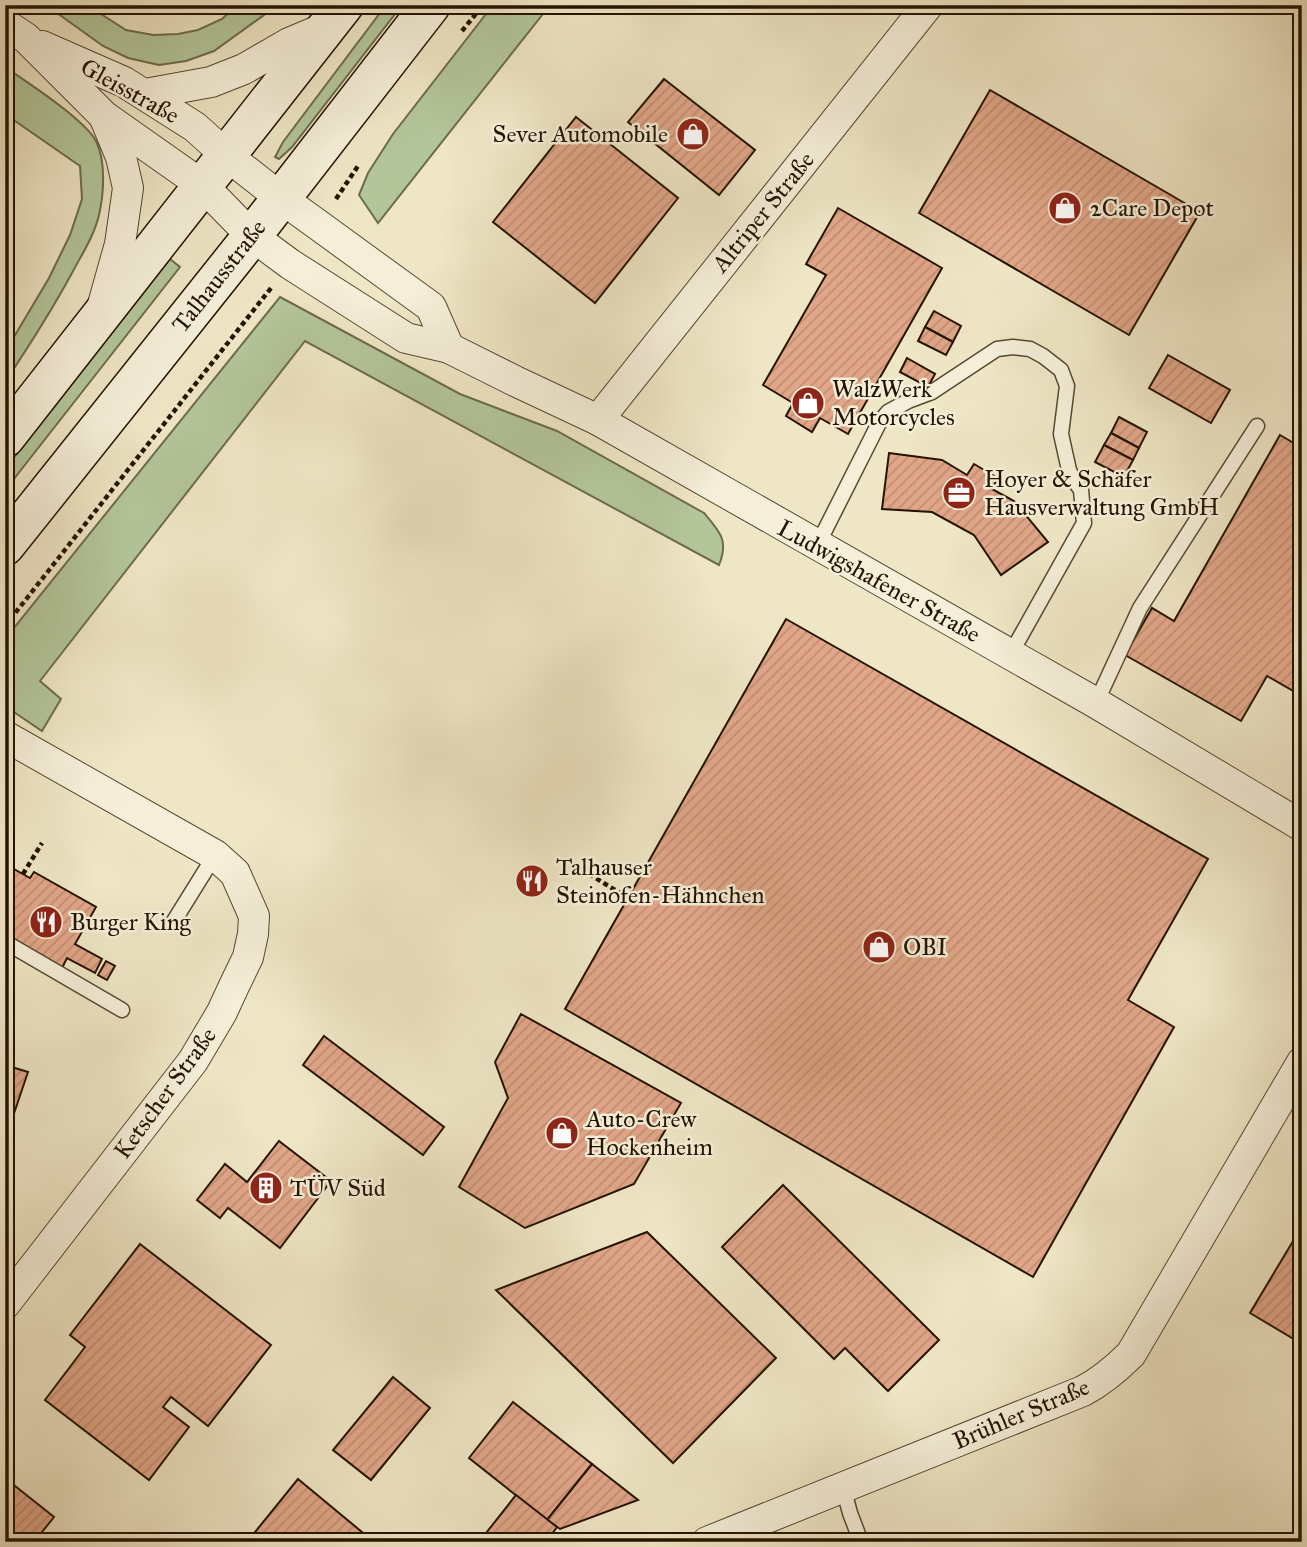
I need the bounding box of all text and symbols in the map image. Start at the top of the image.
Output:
street label: Gleisstraße [75,52,185,130]
shop icon: Sever Automobile [674,115,712,153]
place label: Sever Automobile [493,119,668,149]
street label: Altriper Straße [705,146,821,279]
shop icon: 2Care Depot [1046,189,1084,227]
place label: 2Care Depot [1090,193,1215,223]
street label: Talhausstraße [165,213,273,339]
place label: WalzWerk Motorcycles [832,374,955,432]
shop icon: WalzWerk Motorcycles [789,384,827,422]
place label: Hoyer & Schäfer Hausverwaltung GmbH [984,464,1219,522]
office icon: Hoyer & Schäfer Hausverwaltung GmbH [940,474,978,512]
street label: Ludwigshafener Straße [772,513,986,649]
place label: Talhauser Steinofen-Hähnchen [556,852,764,910]
restaurant icon: Talhauser Steinofen-Hähnchen [513,862,551,900]
restaurant icon: Burger King [27,903,65,941]
place label: Burger King [70,907,192,937]
shop icon: OBI [860,928,898,966]
place label: OBI [903,932,947,962]
street label: Ketscher Straße [107,1021,223,1165]
place label: Auto-Crew Hockenheim [585,1104,713,1162]
shop icon: Auto-Crew Hockenheim [543,1114,581,1152]
building icon: TÜV Süd [247,1169,285,1207]
place label: TÜV Süd [290,1173,386,1203]
street label: Brühler Straße [948,1372,1094,1456]

